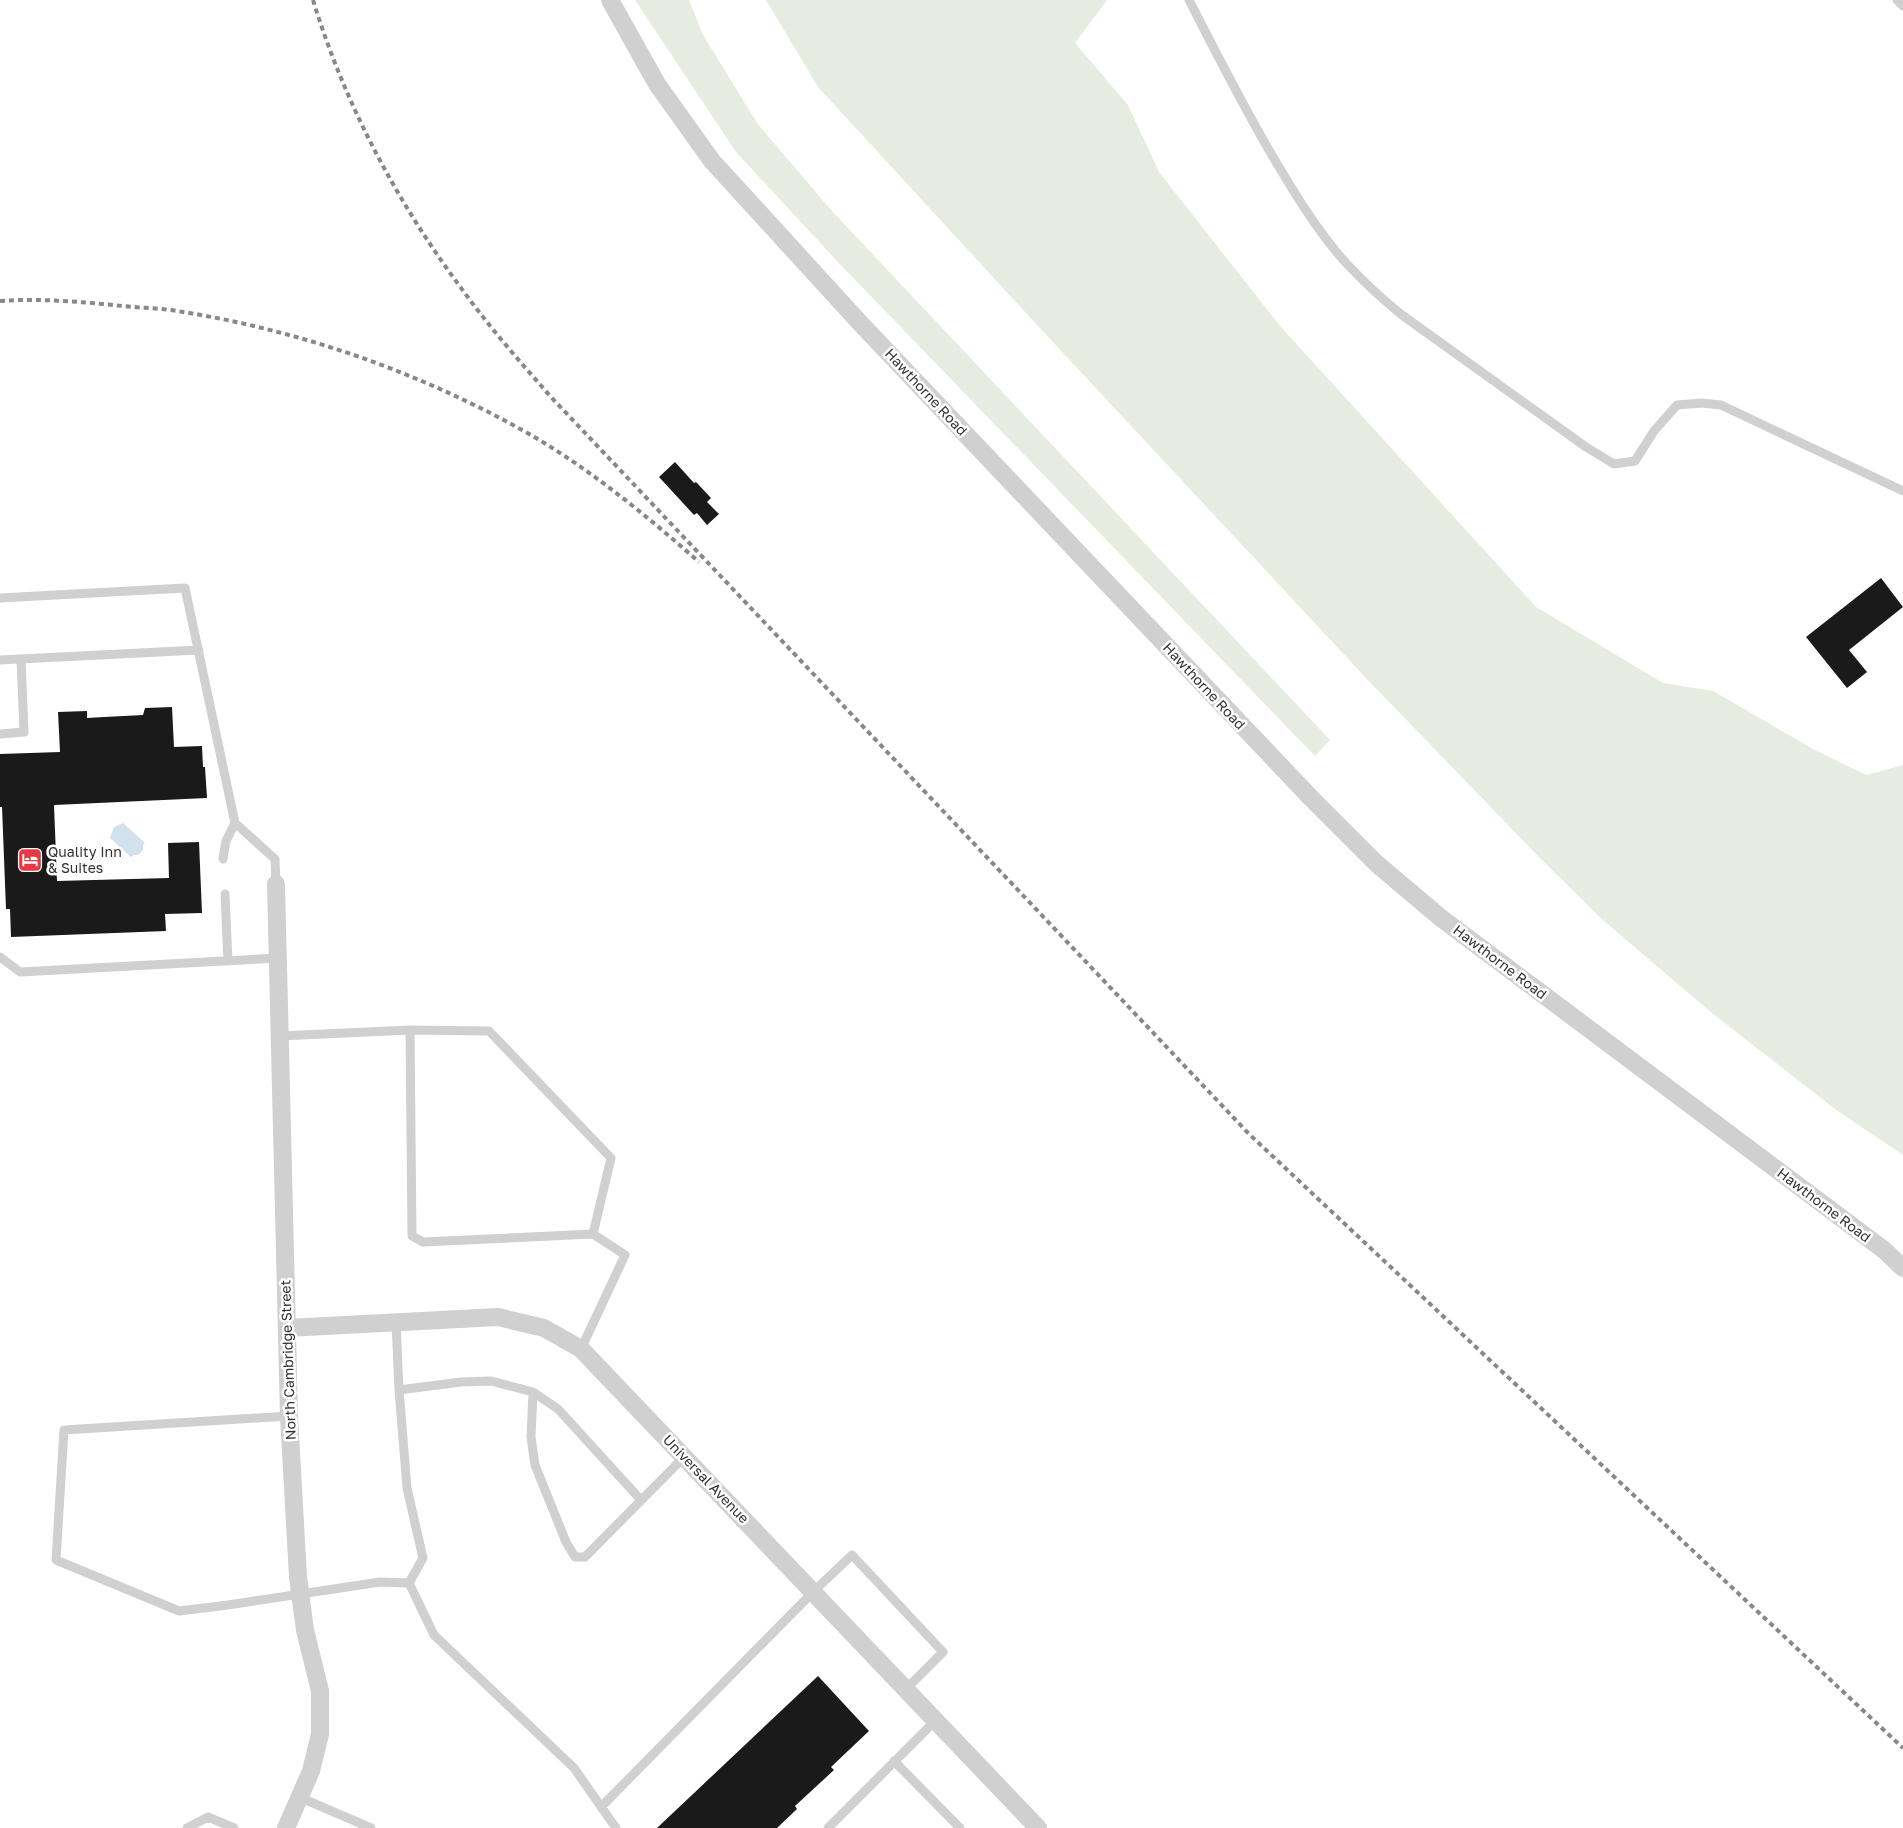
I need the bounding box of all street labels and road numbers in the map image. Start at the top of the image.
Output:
street label: Hawthorne Road [882,345,971,439]
street label: Hawthorne Road [1160,639,1249,733]
street label: Hawthorne Road [1450,921,1550,1002]
street label: Hawthorne Road [1774,1164,1874,1245]
street label: North Cambridge Street [276,1280,299,1440]
street label: Universal Avenue [660,1431,753,1526]

